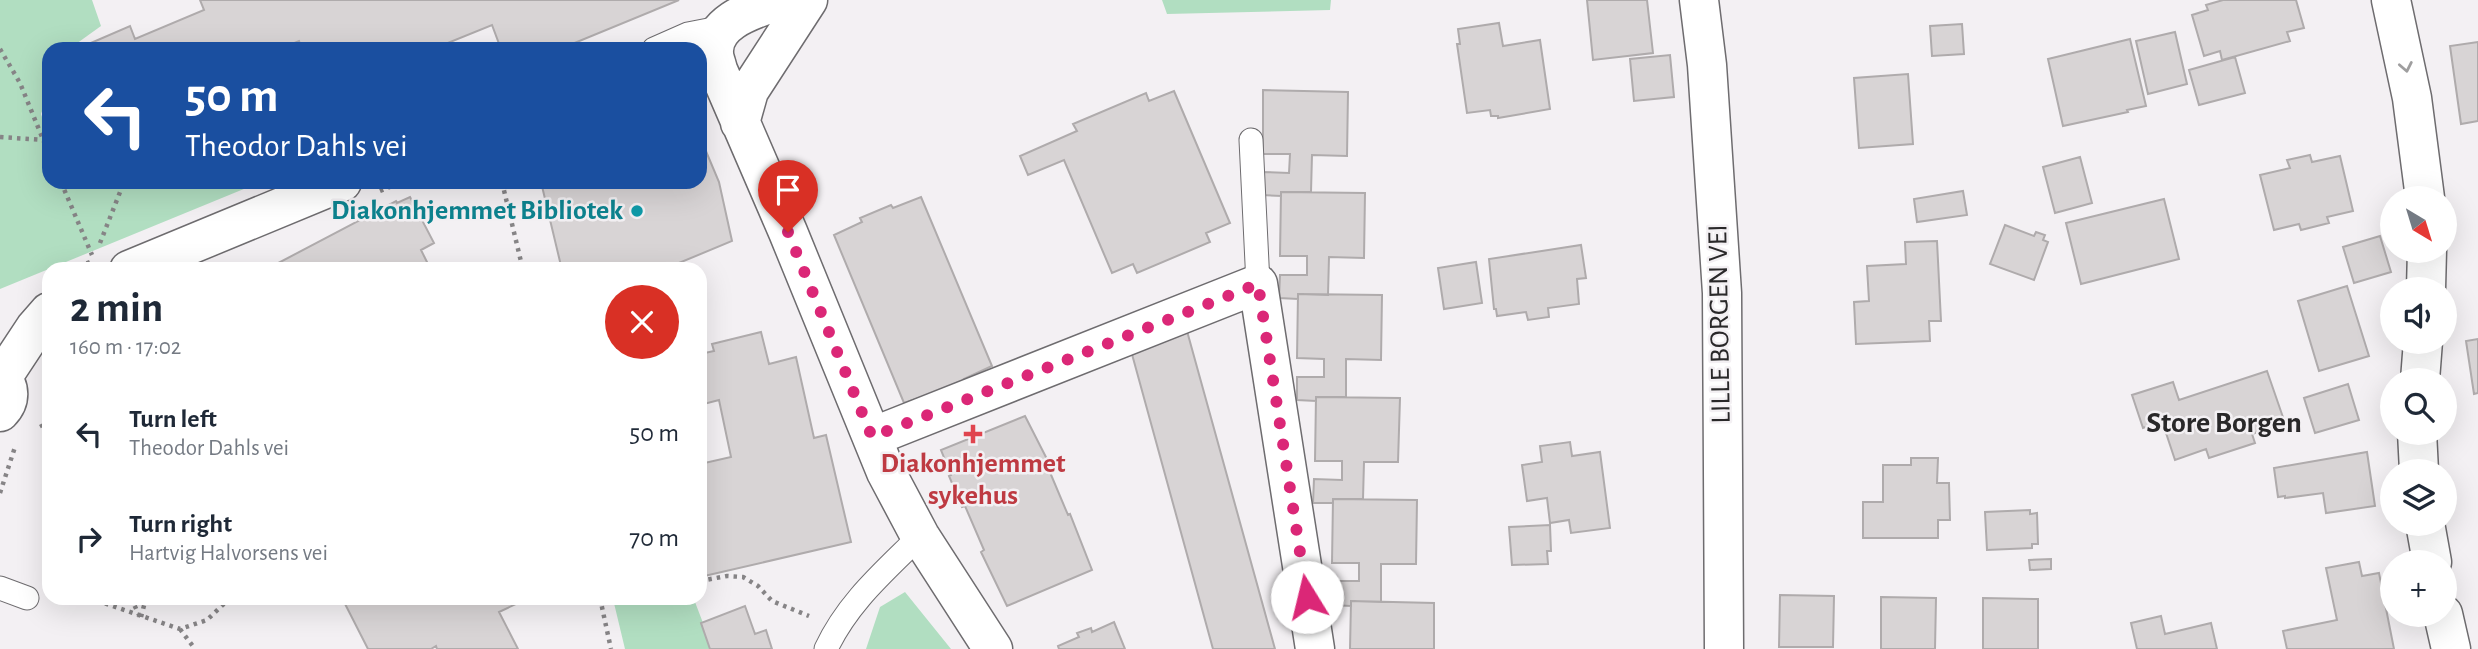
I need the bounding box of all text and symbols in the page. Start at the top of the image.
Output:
one-way arrow [2398,61,2413,73]
icon: left [70,70,161,161]
text: 50 m [185,72,279,121]
text: Theodor Dahls vei [185,130,408,162]
pin [758,160,818,232]
icon: arrive [769,171,807,209]
north arrow [2380,186,2457,262]
map controls [2380,186,2457,627]
place label: Diakonhjemmet Bibliotek [331,197,623,225]
marker: Diakonhjemmet Bibliotek [629,203,645,219]
street label: LILLE BORGEN VEI [1704,224,1736,424]
button: sound [2380,277,2457,354]
button: close [605,285,679,359]
text: 2 min [70,287,163,329]
text: 160 m · 17:02 [70,336,181,359]
button: search [2380,368,2457,445]
text: Turn left [129,406,217,432]
district label: Store Borgen [2146,408,2302,438]
icon: left [70,415,108,453]
text: 50 m [629,420,679,446]
marker: Diakonhjemmet sykehus [963,424,983,444]
text: Theodor Dahls vei [129,437,289,460]
place label: Diakonhjemmet sykehus [881,450,1066,510]
button: layers [2380,459,2457,536]
text: Turn right [129,511,232,537]
icon: right [70,520,108,558]
text: 70 m [629,525,679,551]
text: Hartvig Halvorsens vei [129,542,328,565]
button: + [2380,550,2457,627]
position arrow [1270,560,1344,634]

